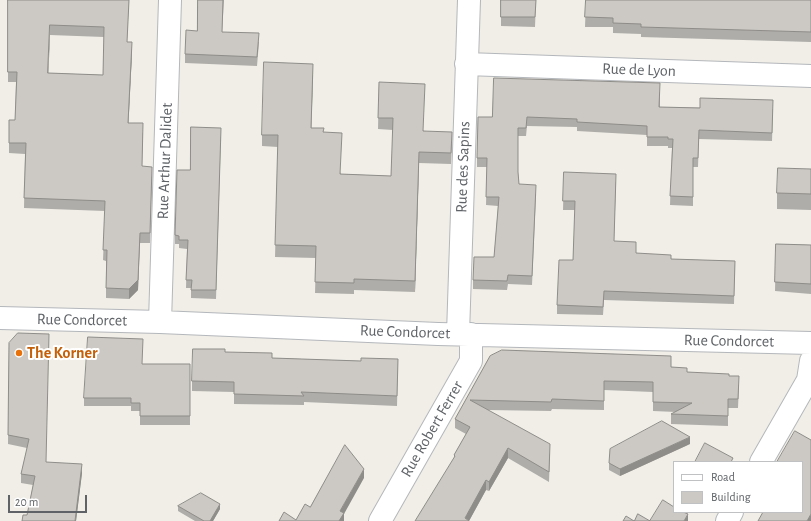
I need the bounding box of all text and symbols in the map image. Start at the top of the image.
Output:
street label: Rue de Lyon [602,59,676,81]
street label: Rue Arthur Dalidet [153,102,177,220]
street label: Rue des Sapins [452,121,474,213]
street label: Rue Condorcet [37,310,127,330]
street label: Rue Condorcet [359,321,451,343]
street label: Rue Condorcet [684,331,774,351]
place label: The Korner [27,343,98,363]
marker: The Korner [14,348,24,358]
street label: Rue Robert Ferrer [397,377,467,481]
legend [673,461,803,513]
text: Road [711,471,735,483]
scale bar [10,487,89,513]
text: Building [711,491,751,503]
text: 20 m [15,496,38,508]

